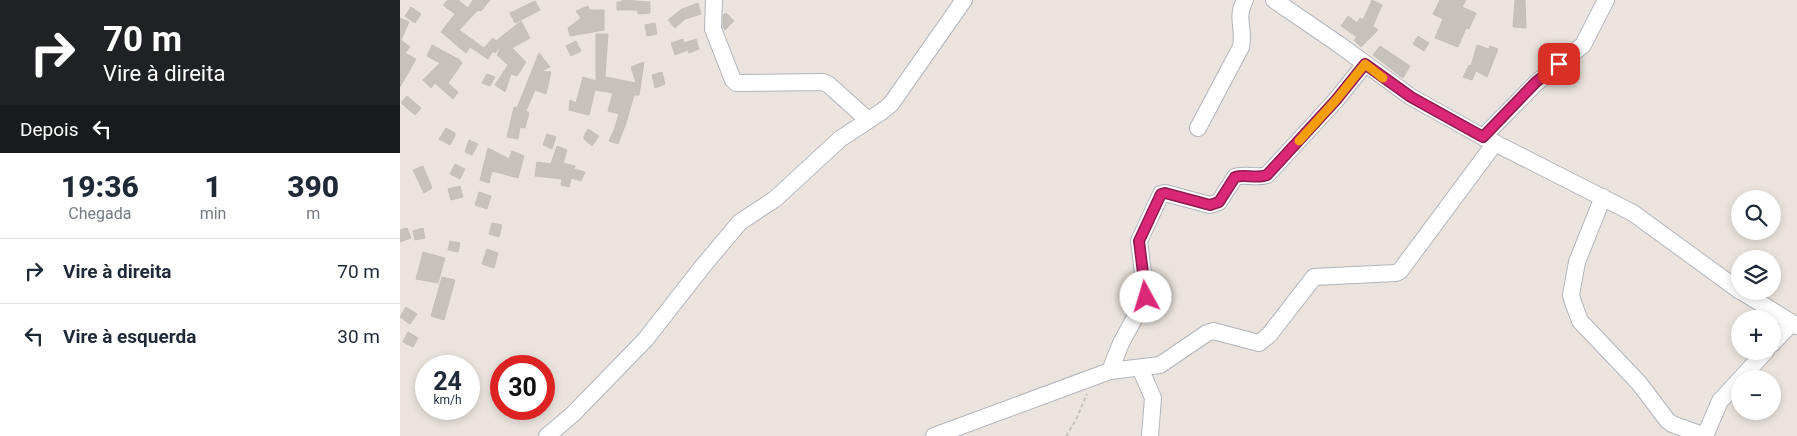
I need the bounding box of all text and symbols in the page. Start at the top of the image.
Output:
text: 70 m [103,19,182,60]
icon: right [20,20,85,85]
pin [1538,43,1580,85]
icon: arrive [1545,50,1573,78]
text: Vire à direita [103,61,225,86]
icon: left [88,115,116,143]
text: Depois [20,118,78,141]
text: 19:36 [61,169,139,204]
text: 1 [204,169,222,204]
text: 390 [287,169,339,204]
map controls [1731,190,1781,420]
button: search [1731,190,1781,240]
text: Chegada [68,204,131,223]
text: min [200,204,226,223]
text: m [306,204,320,223]
button: layers [1731,250,1781,300]
icon: right [20,257,48,285]
text: Vire à direita [63,260,172,283]
text: 70 m [337,260,380,283]
position arrow [1119,270,1171,322]
button: + [1731,310,1781,360]
icon: left [20,322,48,350]
text: Vire à esquerda [63,325,196,348]
text: 30 m [337,325,380,348]
speed limit sign: 30 [490,355,555,420]
text: 24 [433,367,462,396]
button: − [1731,370,1781,420]
text: km/h [433,393,462,407]

